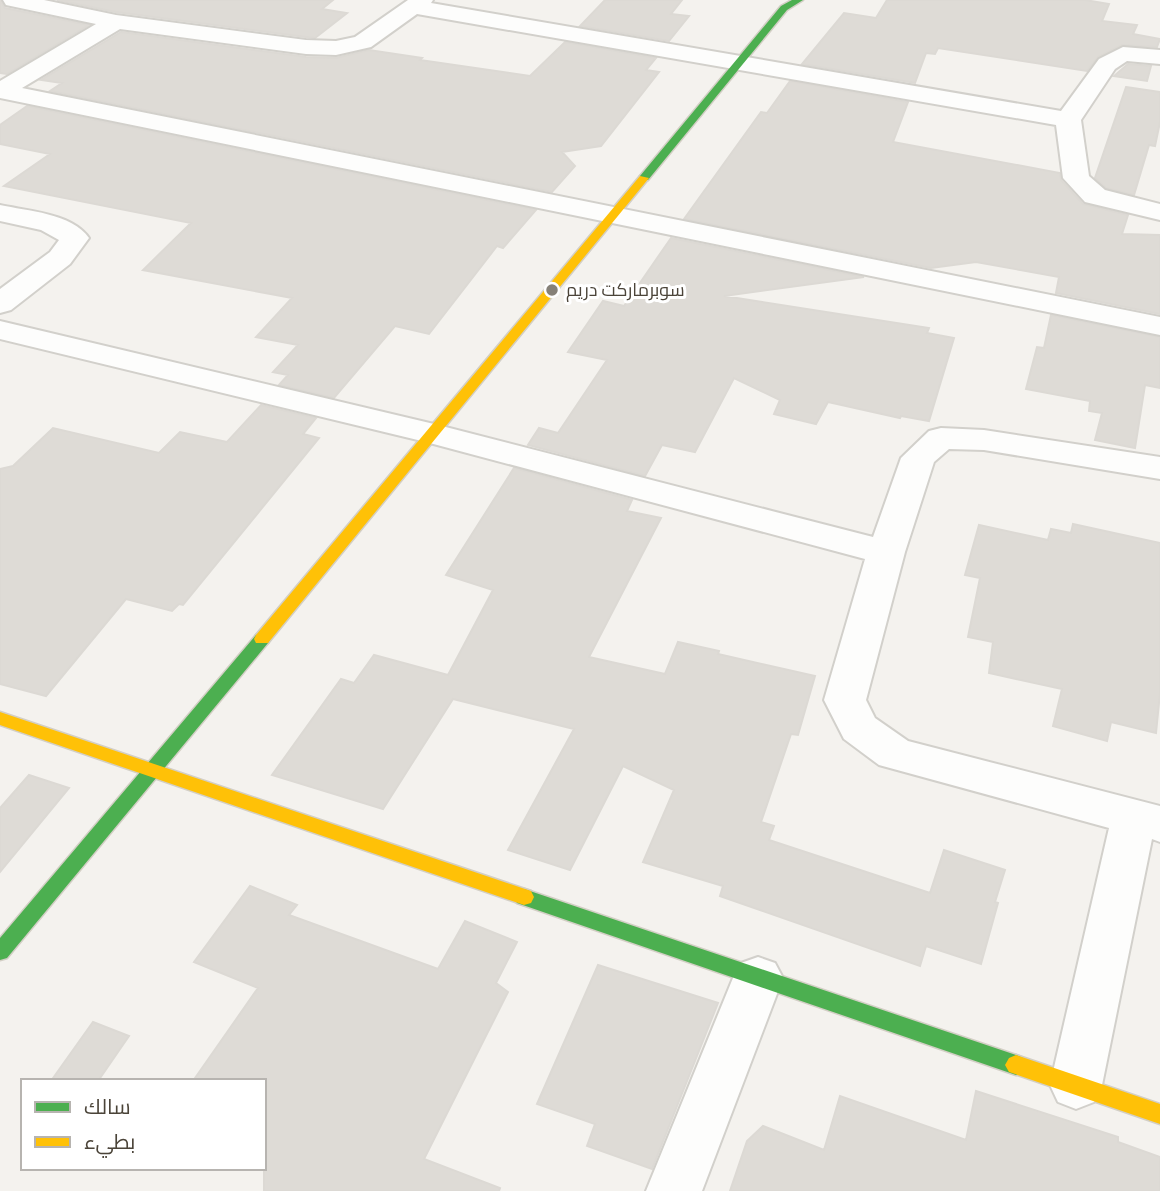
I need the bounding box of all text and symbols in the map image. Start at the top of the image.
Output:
place label: سوبرماركت دريم [566,279,685,302]
marker: سوبرماركت دريم [544,282,560,298]
legend [21,1079,266,1170]
text: سالك [84,1094,131,1119]
text: بطيء [84,1129,135,1158]

